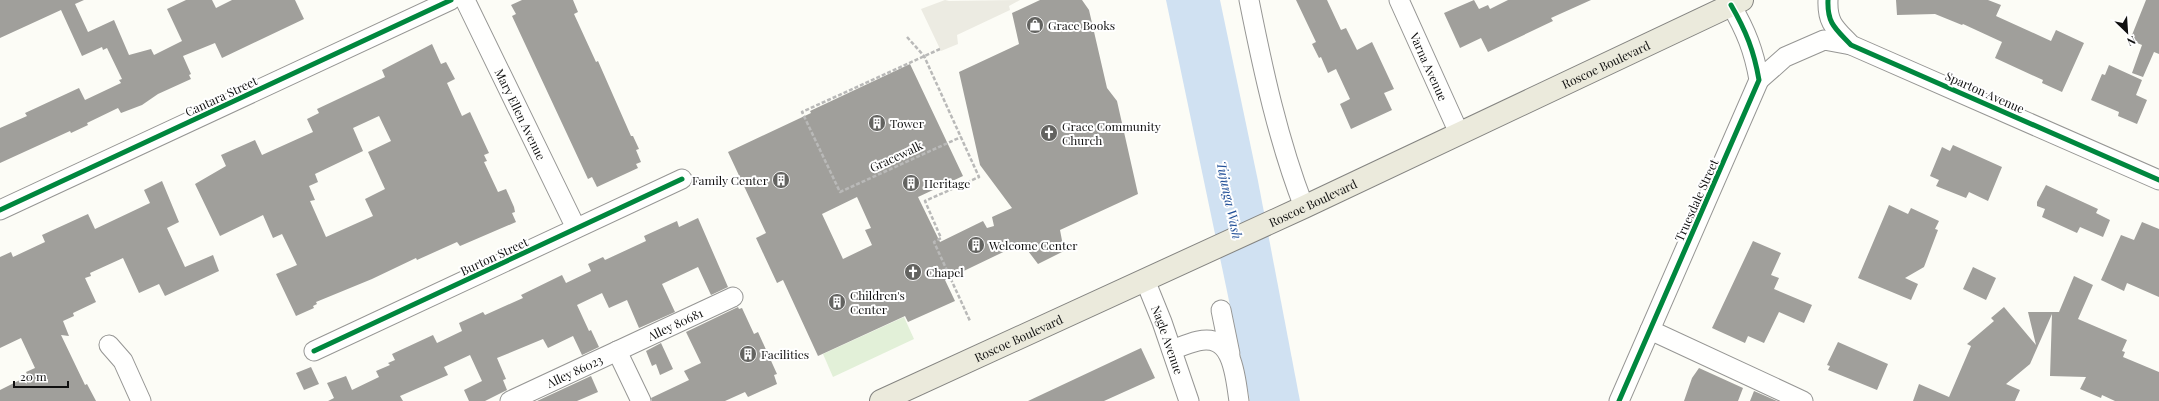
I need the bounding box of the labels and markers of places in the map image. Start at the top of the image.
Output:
shop icon: Grace Books [1025,15,1045,35]
place label: Grace Books [1048,17,1115,33]
building icon: Tower [867,113,887,133]
place label: Tower [890,115,925,131]
place label: Grace Community Church [1062,118,1161,148]
church icon: Grace Community Church [1039,123,1059,143]
building icon: Family Center [771,170,791,190]
place label: Family Center [692,172,769,188]
building icon: Heritage [901,173,921,193]
place label: Heritage [924,175,970,191]
building icon: Welcome Center [966,235,986,255]
place label: Welcome Center [988,237,1078,253]
church icon: Chapel [903,262,923,282]
place label: Chapel [926,264,964,280]
place label: Children's Center [850,287,905,317]
building icon: Children's Center [827,292,847,312]
building icon: Facilities [738,344,758,364]
place label: Facilities [761,346,809,362]

